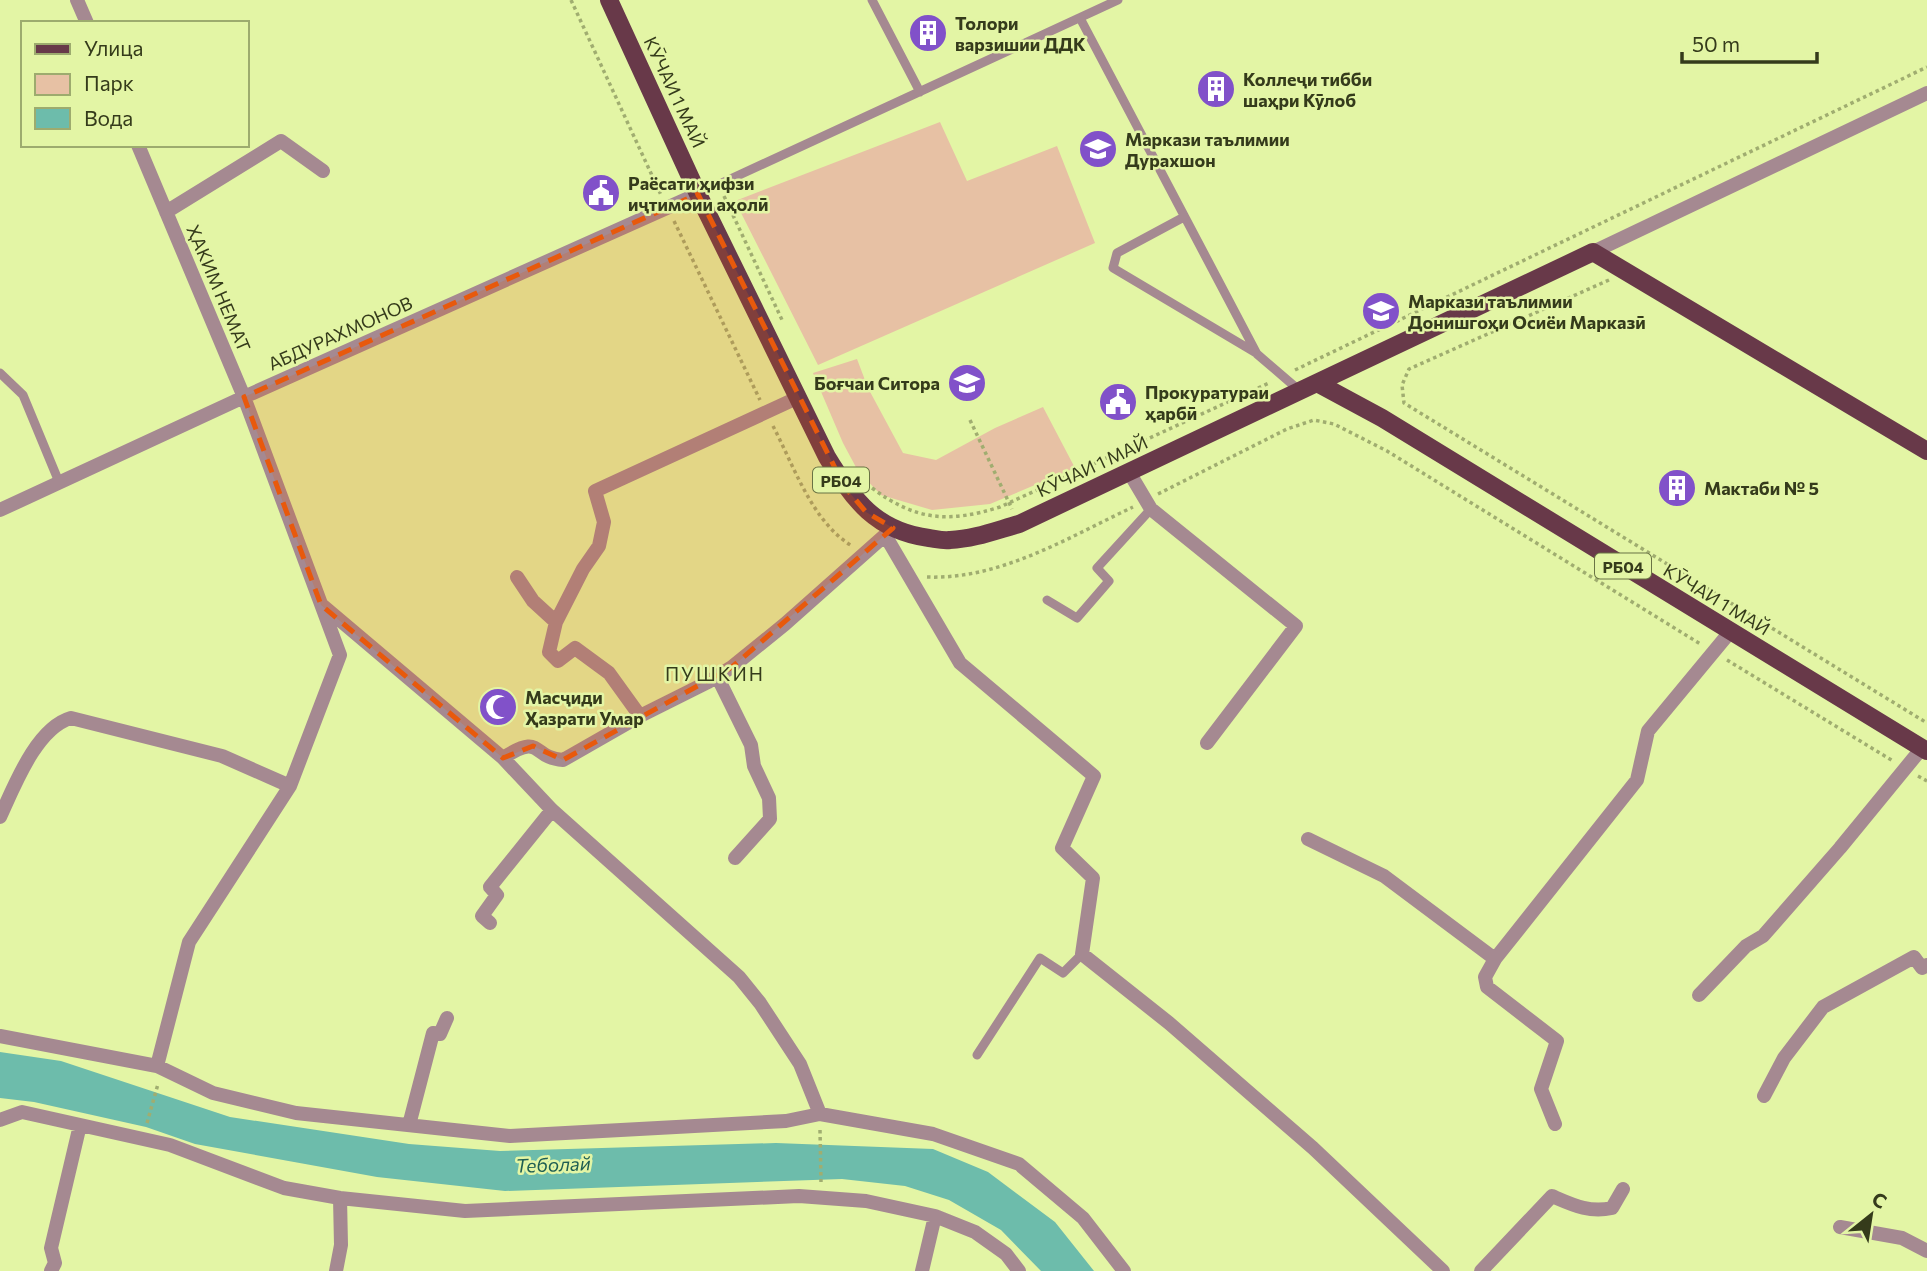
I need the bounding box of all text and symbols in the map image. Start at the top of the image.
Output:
building icon: Толори варзишии ДДК [907,12,949,54]
place label: Толори варзишии ДДК [955,12,1086,55]
legend [21,21,248,147]
scale bar [1682,21,1817,65]
text: 50 m [1692,31,1740,56]
street label: КӮЧАИ 1 МАЙ [640,33,710,151]
text: Улица [84,35,143,60]
building icon: Коллеҷи тибби шаҳри Кӯлоб [1195,68,1237,110]
place label: Коллеҷи тибби шаҳри Кӯлоб [1243,68,1372,111]
text: Парк [84,70,134,95]
text: Вода [84,105,133,130]
school or university icon: Маркази таълимии Дурахшон [1077,128,1119,170]
place label: Маркази таълимии Дурахшон [1125,128,1290,171]
public building icon: Раёсати ҳифзи иҷтимоии аҳолӣ [580,172,622,214]
place label: Раёсати ҳифзи иҷтимоии аҳолӣ [628,172,769,215]
street label: ҲАКИМ НЕМАТ [182,221,256,355]
school or university icon: Маркази таълимии Донишгоҳи Осиёи Марказӣ [1360,290,1402,332]
place label: Маркази таълимии Донишгоҳи Осиёи Марказӣ [1408,290,1646,333]
street label: АБДУРАХМОНОВ [264,291,416,375]
school or university icon: Боғчаи Ситора [946,362,988,404]
place label: Боғчаи Ситора [814,372,940,394]
public building icon: Прокуратураи ҳарбӣ [1097,381,1139,423]
place label: Прокуратураи ҳарбӣ [1145,381,1269,424]
street label: КӮЧАИ 1 МАЙ [1033,431,1151,501]
road number: РБ04 [813,467,869,492]
building icon: Мактаби № 5 [1656,467,1698,509]
place label: Мактаби № 5 [1704,477,1819,499]
road number: РБ04 [1595,554,1651,579]
street label: КӮЧАИ 1 МАЙ [1660,559,1774,639]
district label: ПУШКИН [665,662,765,685]
mosque icon: Масҷиди Ҳазрати Умар [477,686,519,728]
place label: Масҷиди Ҳазрати Умар [525,686,644,729]
water label: Теболай [515,1151,591,1177]
north arrow [1836,1180,1906,1250]
text: С [1868,1187,1891,1213]

